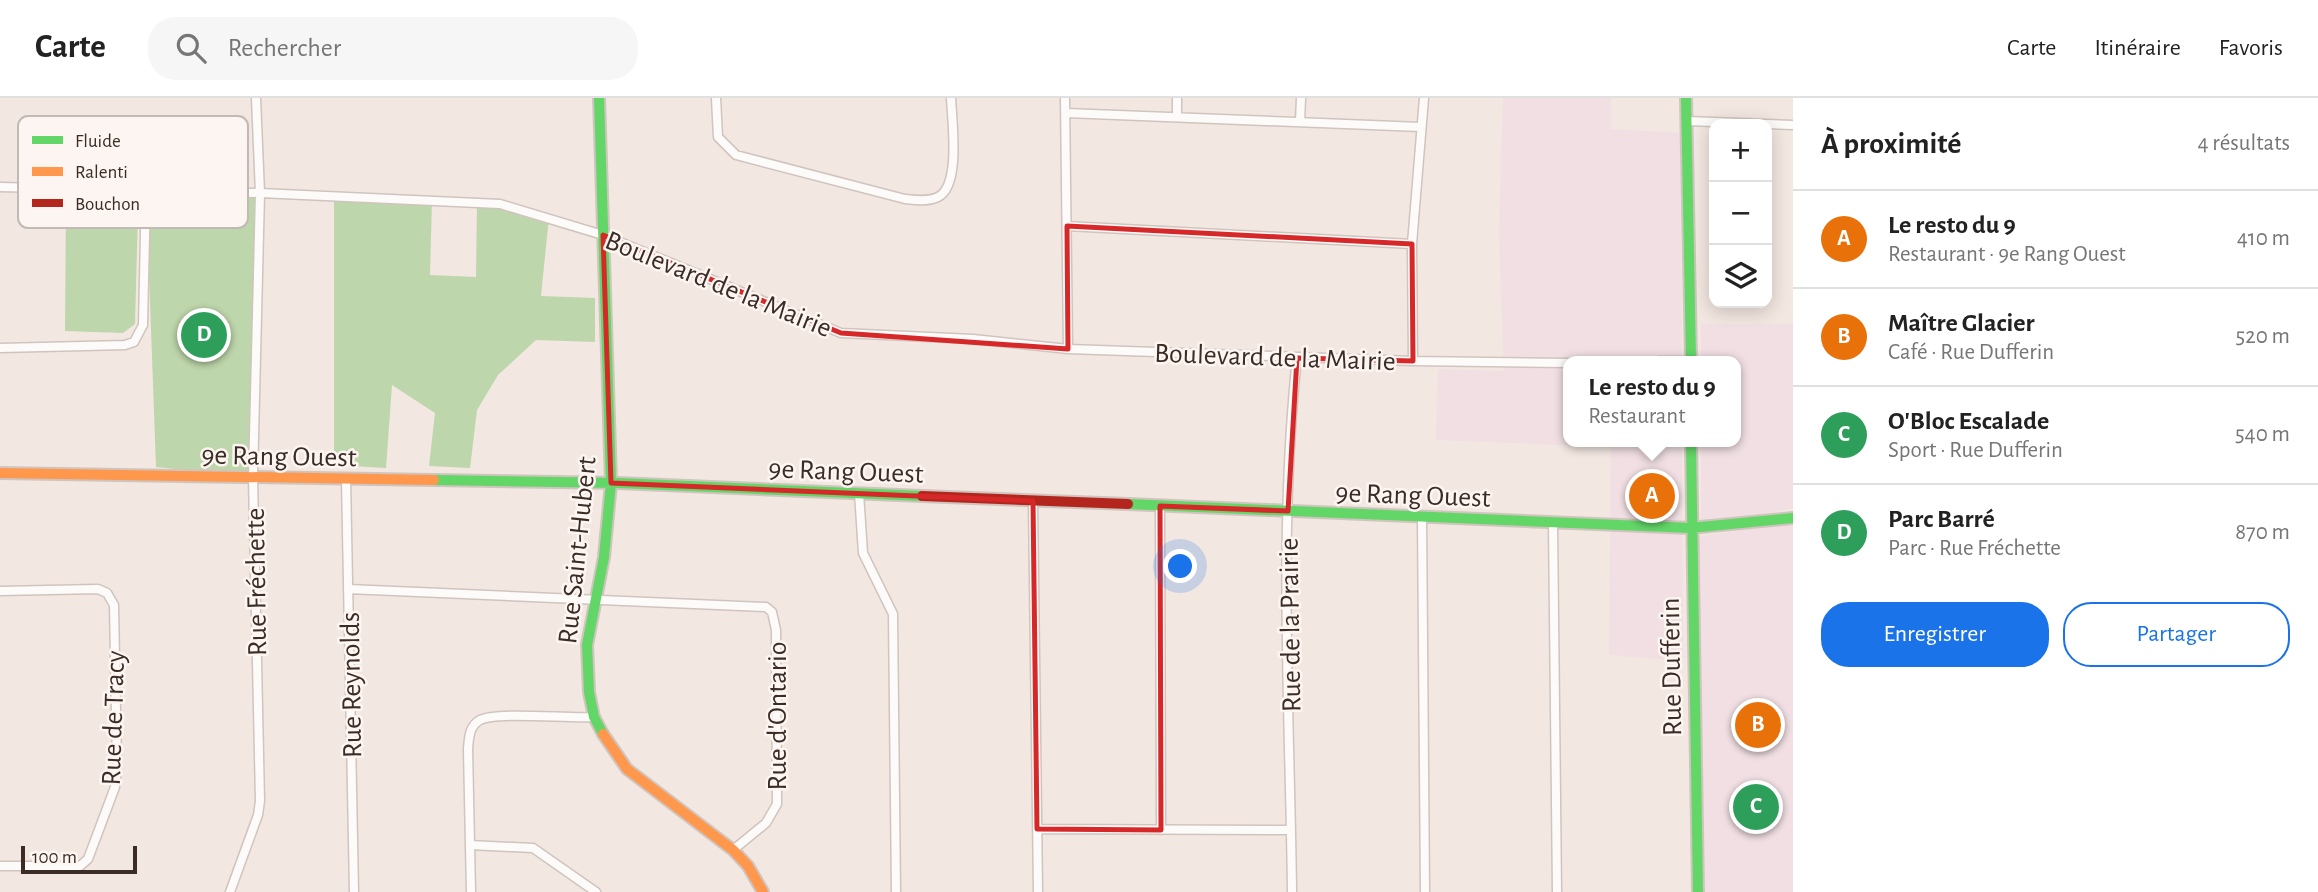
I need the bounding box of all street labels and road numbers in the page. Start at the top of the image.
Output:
street label: Boulevard de la Mairie [601,227,835,343]
street label: Boulevard de la Mairie [1154,340,1396,376]
street label: 9e Rang Ouest [201,442,357,472]
street label: Rue Saint-Hubert [554,455,602,645]
street label: 9e Rang Ouest [768,455,924,489]
street label: 9e Rang Ouest [1335,479,1491,513]
street label: Rue Fréchette [242,508,272,656]
street label: Rue de la Prairie [1275,537,1307,713]
street label: Rue Dufferin [1657,597,1687,736]
street label: Rue Reynolds [337,612,367,758]
street label: Rue d'Ontario [764,642,792,790]
street label: Rue de Tracy [98,650,130,786]

